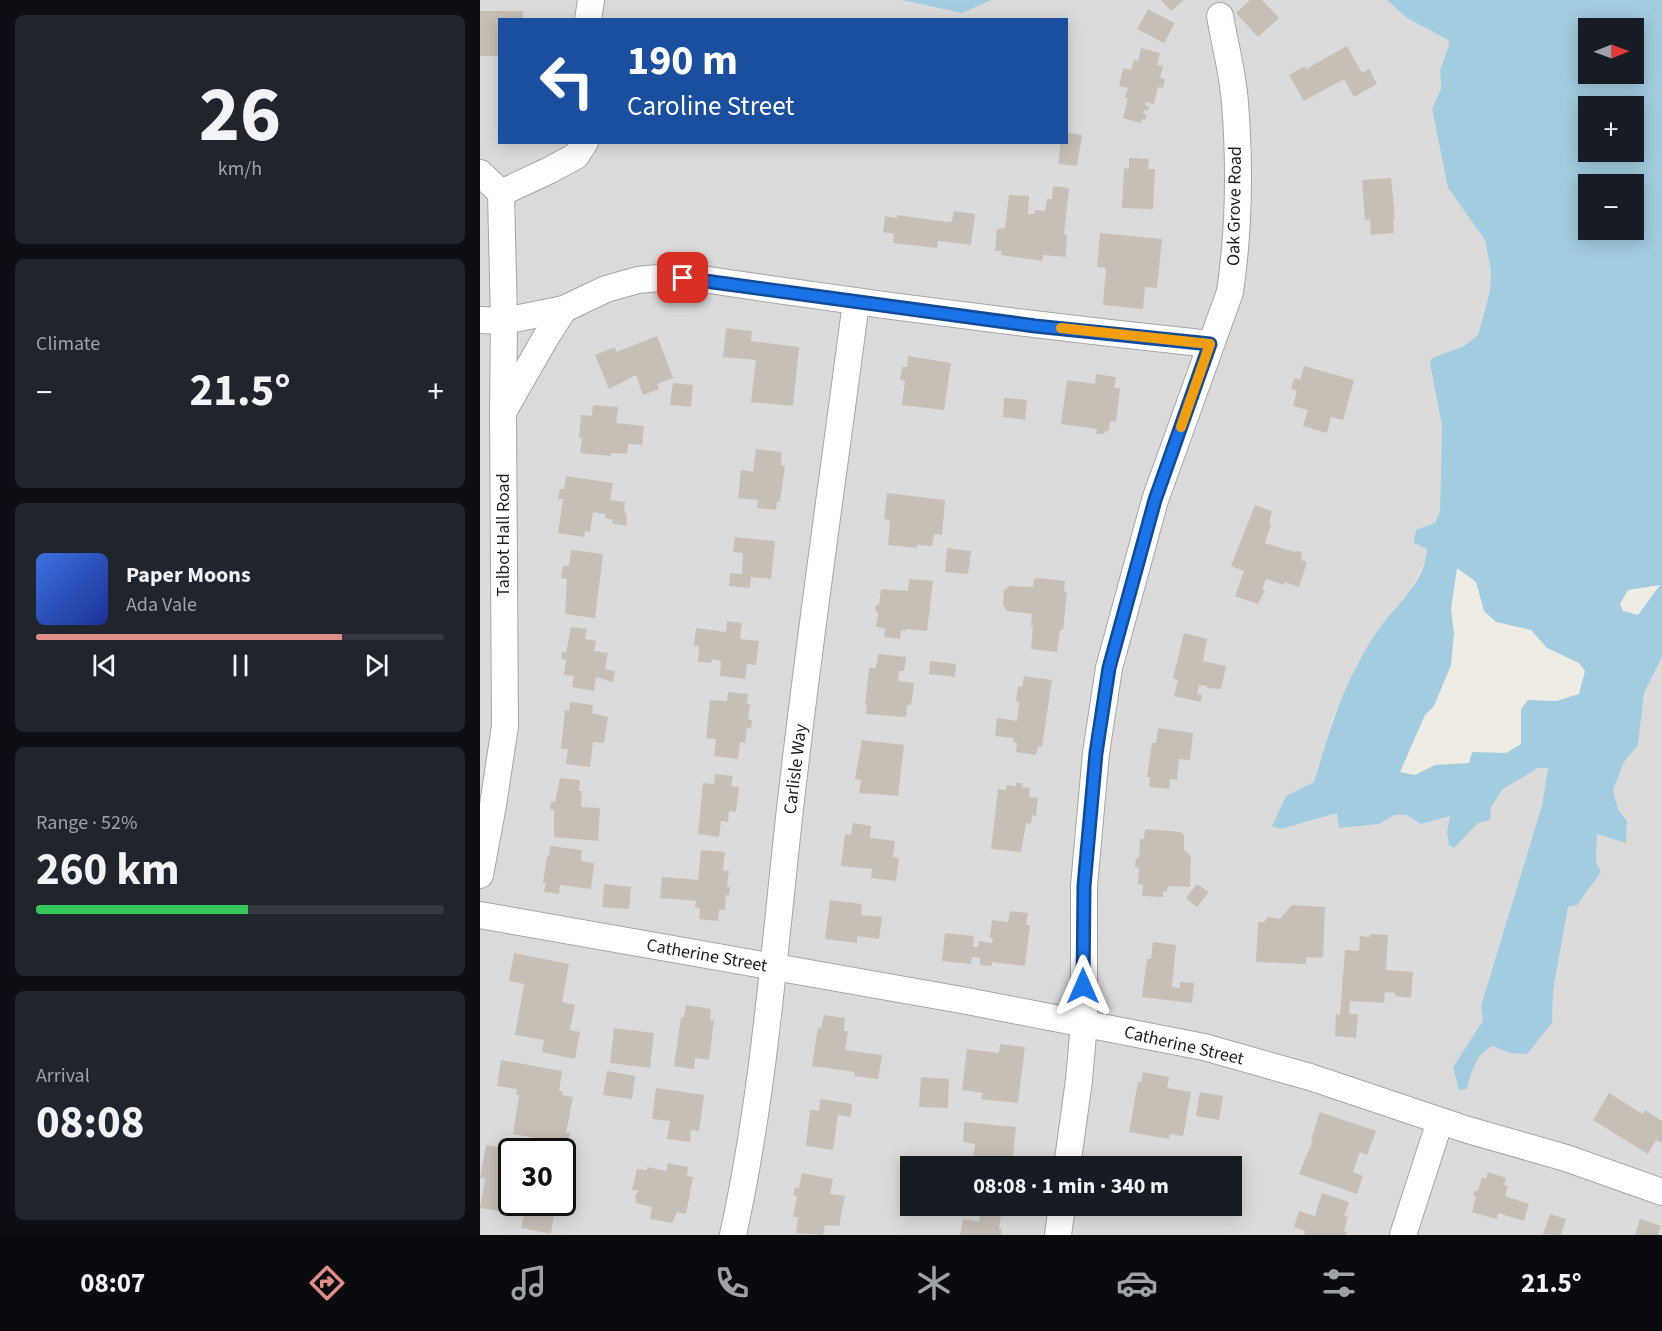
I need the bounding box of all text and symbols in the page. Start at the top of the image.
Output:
north arrow [1578,18,1644,84]
map controls [1578,18,1644,240]
text: 190 m [627,31,738,91]
icon: left [528,42,606,120]
text: 26 [199,60,281,171]
text: Caroline Street [627,87,795,126]
button: + [1578,96,1644,162]
street label: Oak Grove Road [1221,146,1248,266]
text: km/h [218,155,262,183]
button: − [1578,174,1644,240]
pin [657,252,708,303]
icon: arrive [666,261,699,294]
text: Climate [36,330,100,358]
text: 21.5° [189,359,291,423]
text: − [36,369,52,416]
text: + [428,369,444,416]
street label: Talbot Hall Road [491,473,516,597]
text: Paper Moons [126,559,251,591]
text: Ada Vale [126,591,197,619]
icon: previous [88,649,121,682]
icon: pause [224,649,257,682]
icon: next [360,649,393,682]
street label: Carlisle Way [778,722,813,816]
text: Range · 52% [36,809,137,837]
text: 260 km [36,838,180,902]
street label: Catherine Street [645,933,769,978]
position arrow [1051,954,1115,1018]
street label: Catherine Street [1122,1020,1246,1071]
text: Arrival [36,1062,90,1090]
text: 08:08 [36,1091,145,1155]
speed limit sign: 30 [498,1138,576,1216]
text: 08:08 · 1 min · 340 m [973,1170,1169,1202]
icon: directions [306,1262,348,1304]
icon: music [508,1262,550,1304]
icon: phone [711,1262,753,1304]
icon: climate [913,1262,955,1304]
icon: car [1116,1262,1158,1304]
icon: filters [1318,1262,1360,1304]
text: 08:07 [80,1264,145,1303]
text: 21.5° [1521,1264,1582,1303]

